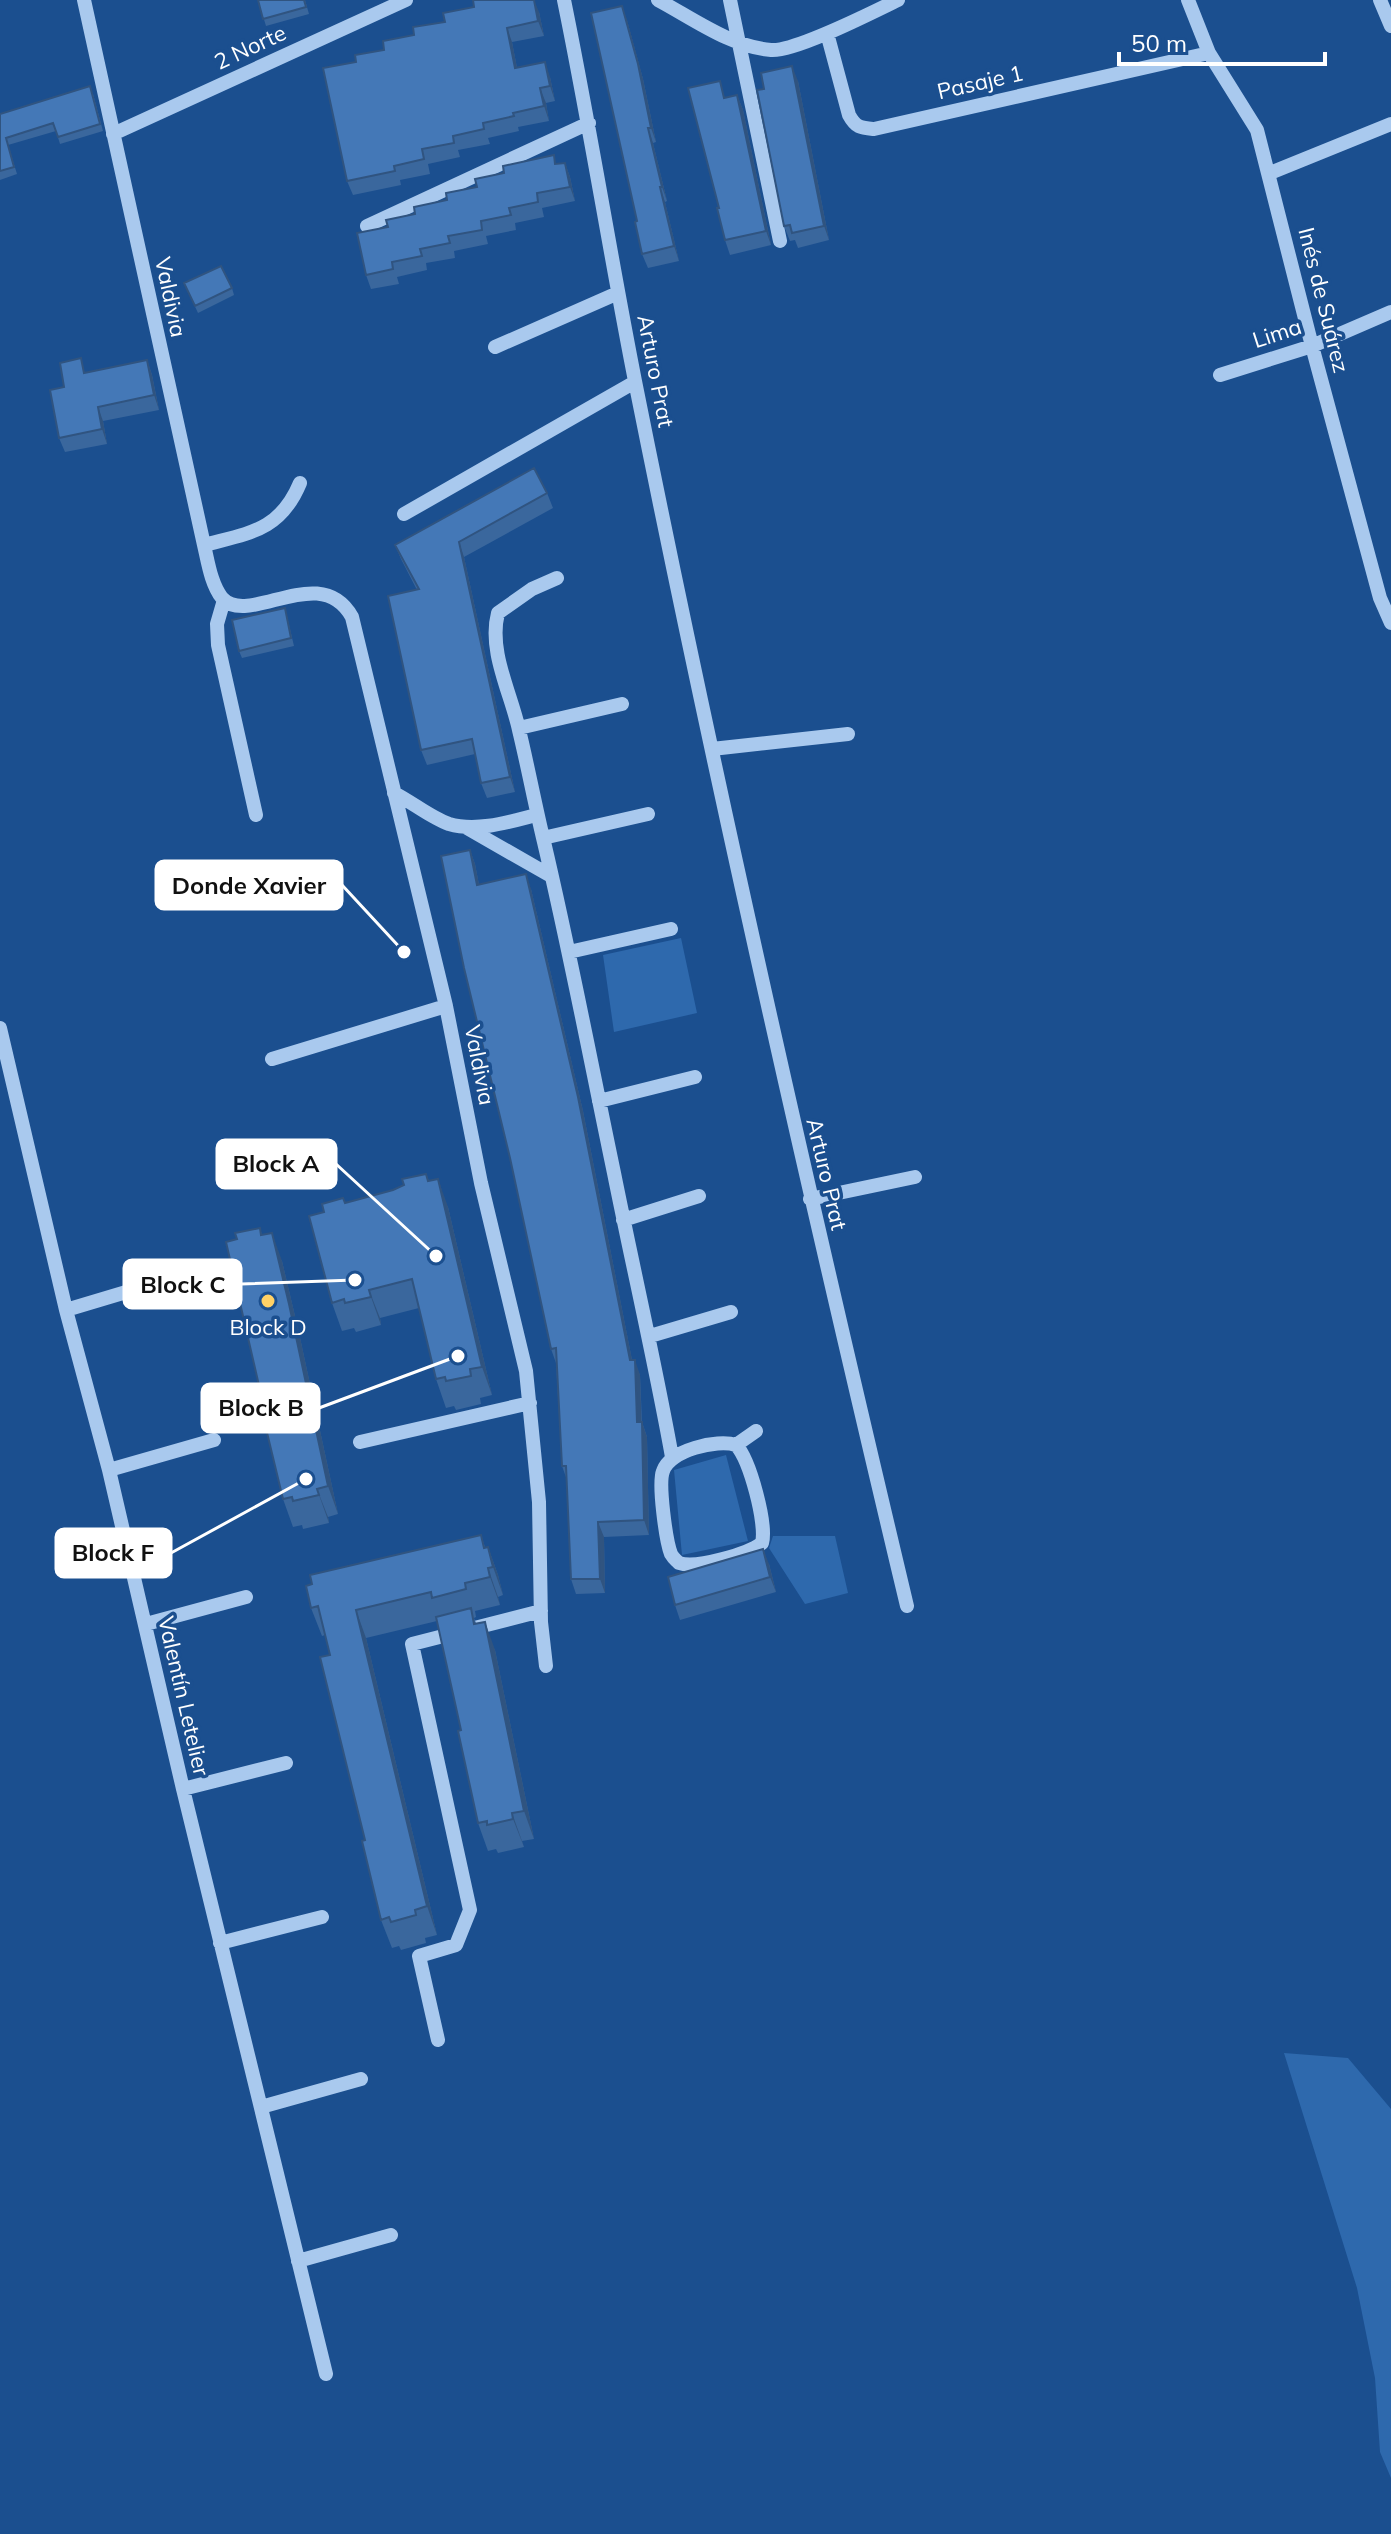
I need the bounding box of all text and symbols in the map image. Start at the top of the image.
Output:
scale bar [1119,16,1325,66]
street label: 2 Norte [210,18,290,76]
text: 50 m [1131,28,1187,58]
street label: Pasaje 1 [934,59,1026,105]
street label: Inés de Suárez [1292,224,1356,376]
street label: Valdivia [149,254,193,340]
street label: Arturo Prat [631,312,681,430]
street label: Lima [1249,312,1305,354]
callout: Donde Xavier [156,861,342,909]
text: Donde Xavier [172,870,327,900]
street label: Valdivia [459,1023,501,1107]
street label: Arturo Prat [801,1115,854,1233]
callout: Block A [217,1140,336,1188]
text: Block A [233,1148,319,1178]
callout: Block C [124,1260,241,1308]
text: Block C [140,1269,226,1299]
marker: Block D [259,1292,277,1310]
place label: Block D [229,1313,307,1341]
callout: Block B [202,1384,319,1432]
text: Block B [218,1392,304,1422]
callout: Block F [56,1529,171,1577]
text: Block F [72,1537,155,1567]
street label: Valentín Letelier [152,1614,216,1778]

